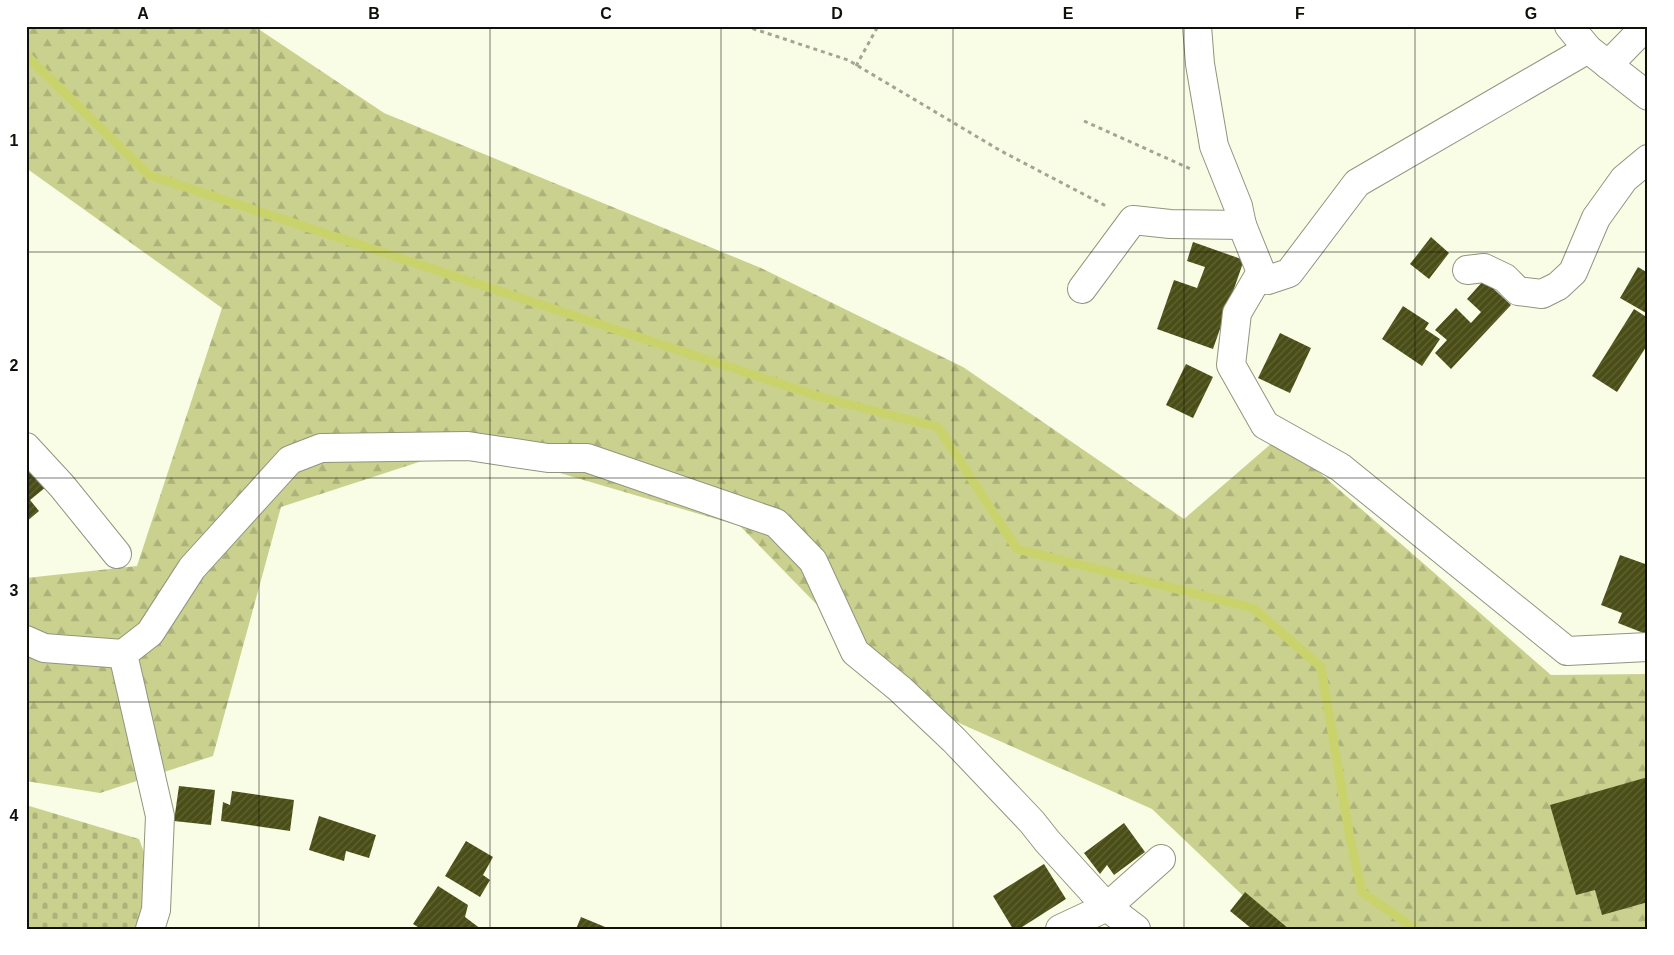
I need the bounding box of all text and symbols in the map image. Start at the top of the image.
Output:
text: A [137,5,149,22]
text: B [368,5,380,22]
text: C [600,5,612,22]
text: D [831,5,843,22]
text: E [1063,5,1074,22]
text: F [1295,5,1305,22]
text: G [1525,5,1537,22]
text: 1 [10,132,19,149]
text: 2 [10,357,19,374]
text: 3 [10,582,19,599]
text: 4 [10,807,19,824]

